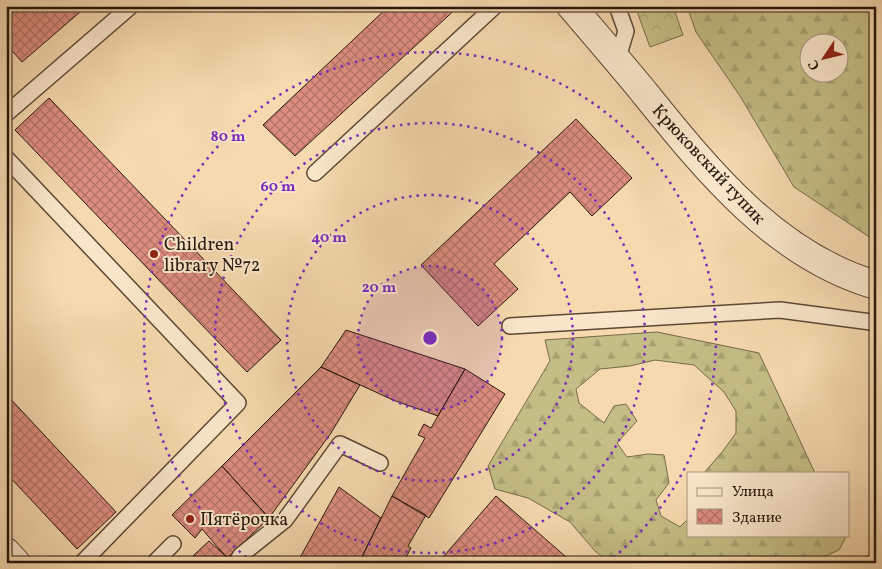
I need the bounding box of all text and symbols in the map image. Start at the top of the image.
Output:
north arrow [800,32,850,82]
text: С [804,55,825,74]
street label: Крюковский тупик [645,99,771,231]
text: 80 m [211,127,246,148]
text: 60 m [261,177,296,198]
text: 40 m [311,228,347,249]
place label: Children library №72 [164,233,261,279]
marker: Children library №72 [148,248,160,260]
text: 20 m [362,278,397,299]
centre of rings [421,329,439,347]
legend [687,472,850,536]
text: Улица [732,482,774,503]
place label: Пятёрочка [200,508,288,533]
text: Здание [732,508,782,529]
marker: Пятёрочка [184,513,196,525]

